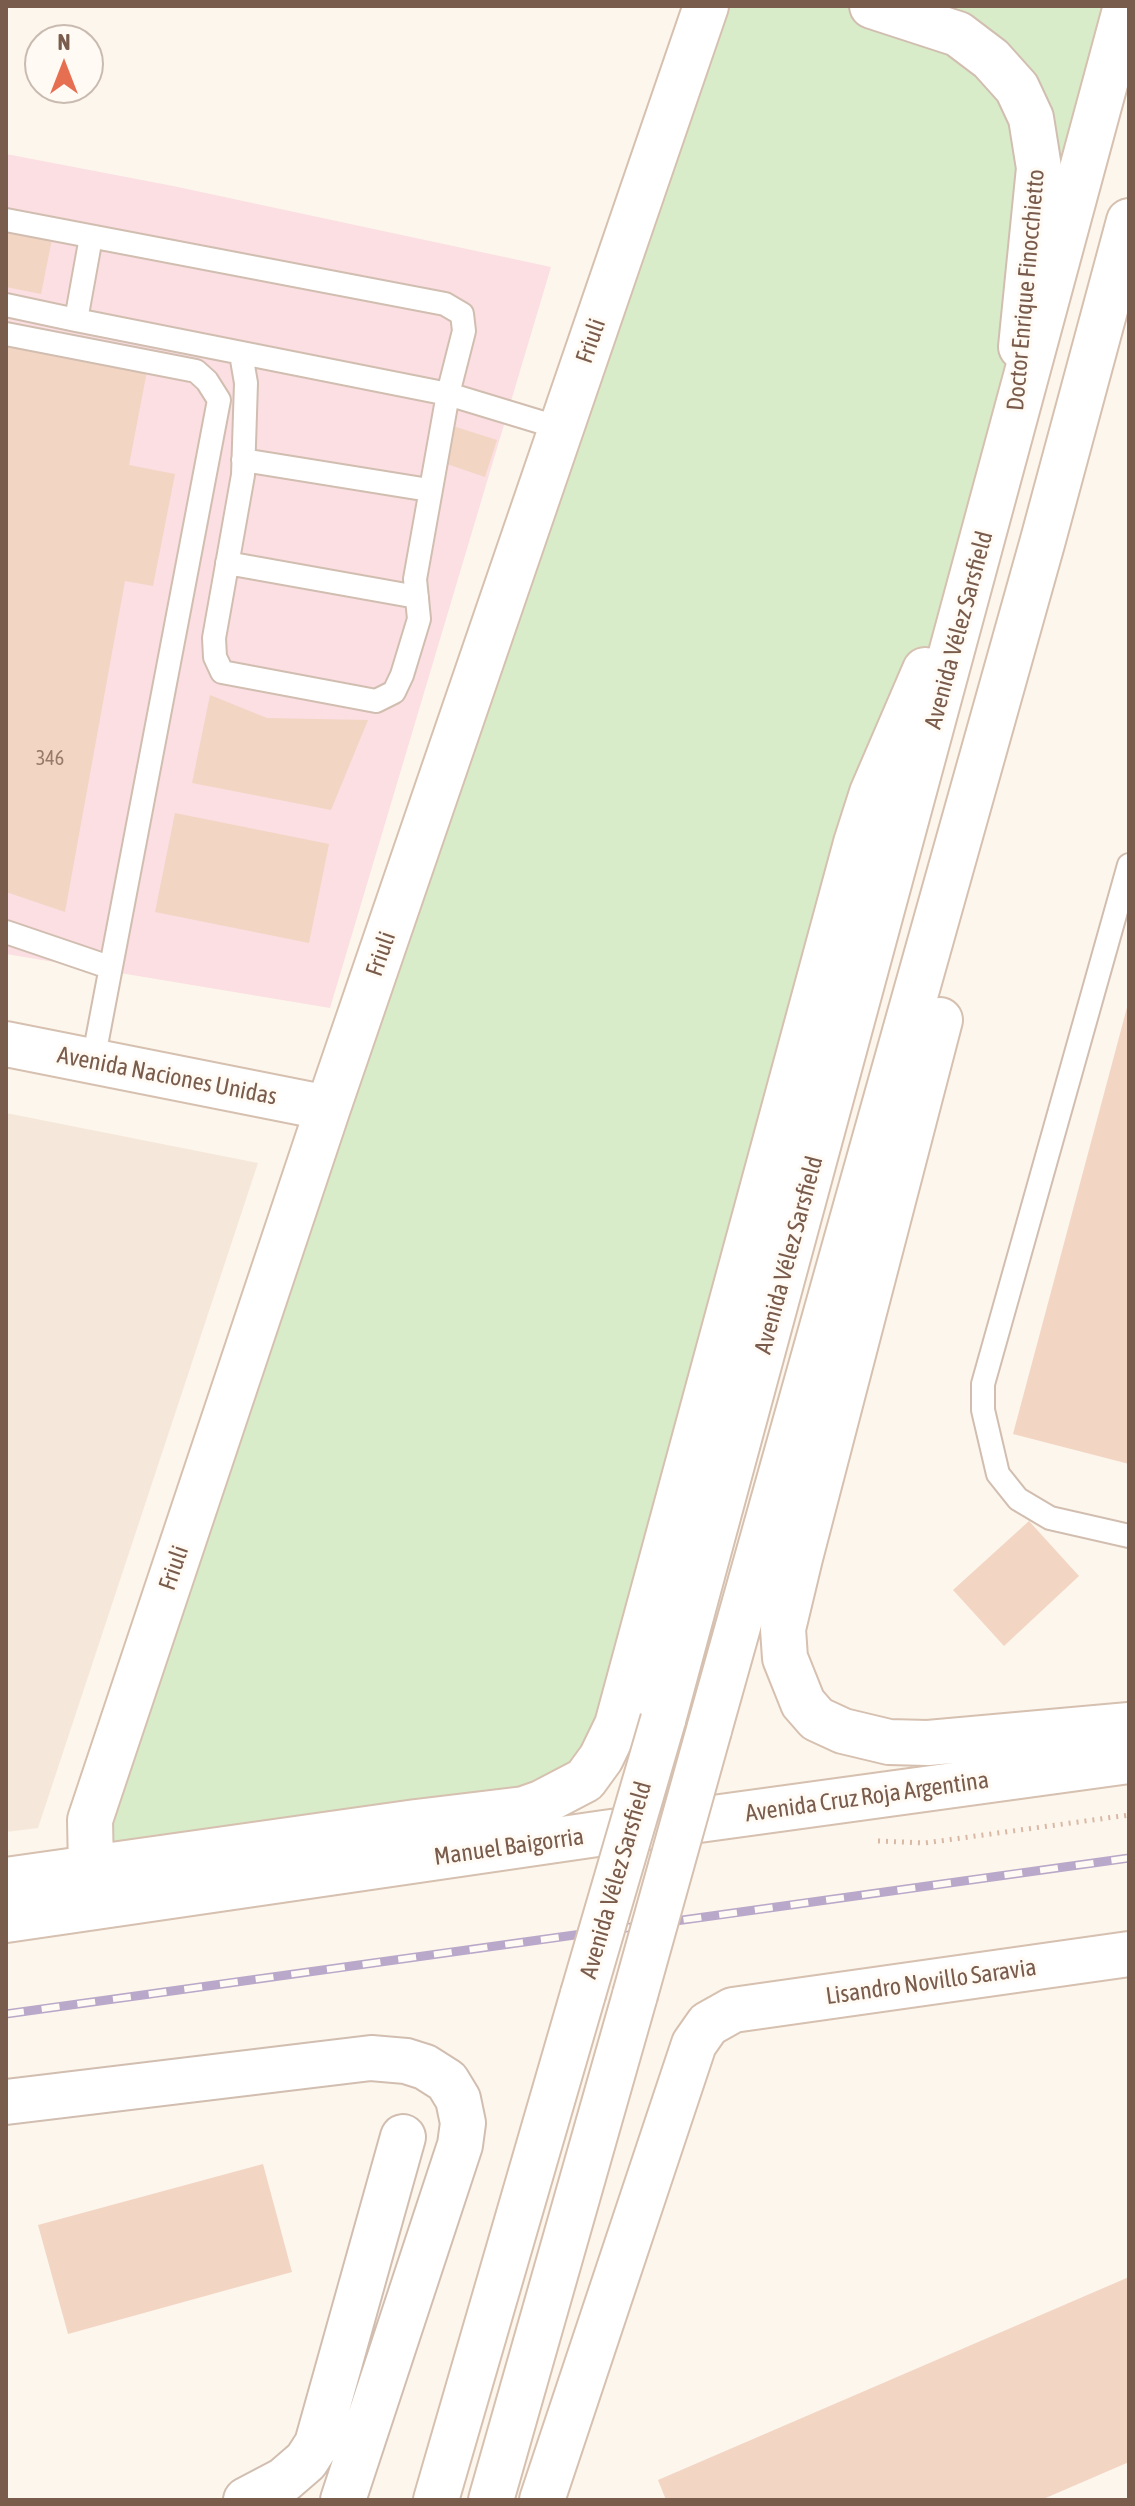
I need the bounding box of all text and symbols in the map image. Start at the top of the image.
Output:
north arrow [24,24,104,104]
text: N [58,29,70,55]
street label: Doctor Enrique Finocchietto [1001,168,1051,412]
street label: Friuli [570,315,612,367]
street label: Avenida Vélez Sarsfield [919,528,999,732]
house number: 346 [36,747,64,771]
street label: Friuli [360,928,402,980]
street label: Avenida Naciones Unidas [55,1041,279,1111]
street label: Avenida Vélez Sarsfield [749,1153,829,1357]
street label: Friuli [153,1542,195,1594]
street label: Avenida Cruz Roja Argentina [743,1766,991,1828]
street label: Avenida Vélez Sarsfield [574,1778,658,1982]
street label: Manuel Baigorria [432,1822,586,1872]
street label: Lisandro Novillo Saravia [824,1953,1038,2011]

